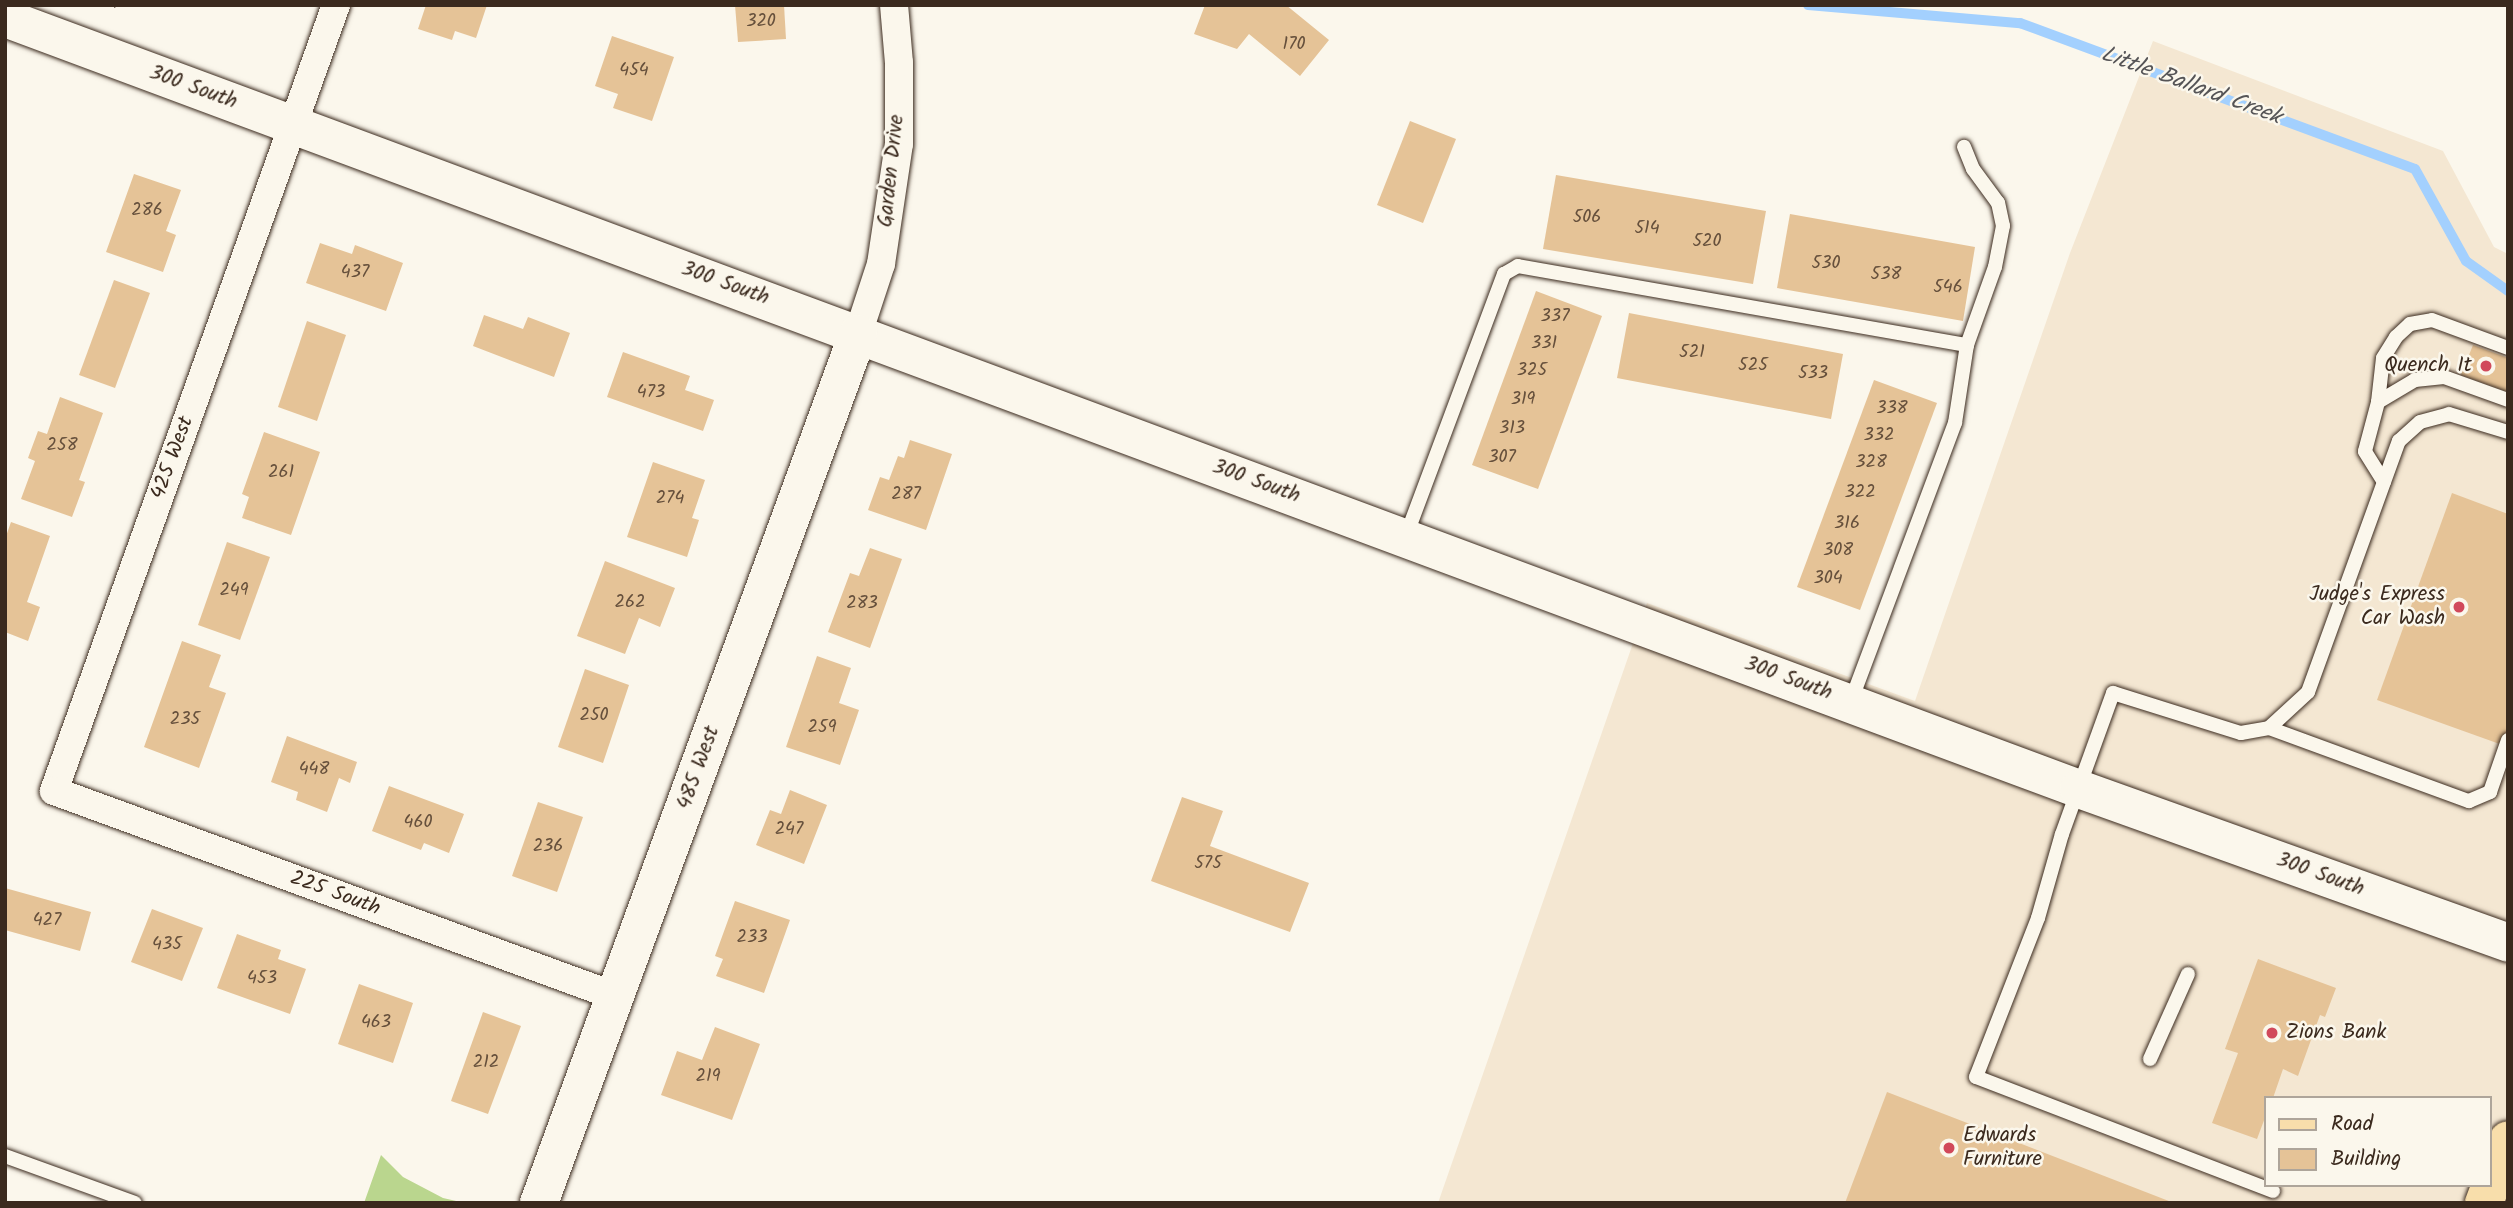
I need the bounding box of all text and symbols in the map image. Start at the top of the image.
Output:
house number: 320 [746,11,776,33]
house number: 170 [1283,34,1305,56]
water label: Little Ballard Creek [2097,41,2285,131]
house number: 454 [619,60,649,82]
street label: 300 South [146,61,240,115]
street label: Garden Drive [874,114,910,228]
house number: 286 [131,200,163,222]
house number: 506 [1573,207,1601,229]
house number: 514 [1634,218,1660,240]
house number: 520 [1692,231,1722,253]
house number: 530 [1812,253,1840,275]
street label: 300 South [678,257,772,311]
house number: 437 [341,262,369,284]
house number: 538 [1871,264,1901,286]
house number: 546 [1933,277,1963,299]
house number: 337 [1541,306,1569,328]
house number: 331 [1531,333,1557,355]
house number: 521 [1679,342,1705,364]
place label: Quench It [2384,353,2472,379]
house number: 525 [1738,355,1768,377]
marker: Quench It [2478,358,2494,374]
house number: 325 [1517,360,1547,382]
house number: 533 [1798,363,1828,385]
house number: 473 [637,382,665,404]
house number: 319 [1511,389,1535,411]
house number: 338 [1876,398,1908,420]
street label: 425 West [146,413,200,503]
house number: 313 [1499,418,1525,440]
house number: 332 [1863,425,1895,447]
house number: 258 [47,435,77,457]
house number: 307 [1488,447,1516,469]
house number: 328 [1855,452,1887,474]
street label: 300 South [1209,455,1303,509]
house number: 261 [268,462,294,484]
house number: 322 [1844,482,1876,504]
house number: 287 [891,484,921,506]
house number: 274 [656,488,684,510]
house number: 316 [1834,513,1860,535]
house number: 308 [1823,540,1853,562]
house number: 304 [1813,568,1843,590]
house number: 249 [219,580,249,602]
place label: Judge's Express Car Wash [2309,582,2445,632]
house number: 262 [615,592,645,614]
house number: 283 [846,593,878,615]
marker: Judge's Express Car Wash [2451,599,2467,615]
street label: 300 South [1741,652,1835,706]
house number: 250 [579,705,609,727]
house number: 235 [170,709,200,731]
house number: 259 [808,717,836,739]
street label: 485 West [672,723,726,813]
house number: 448 [299,759,329,781]
house number: 460 [404,812,432,834]
house number: 247 [775,819,803,841]
house number: 236 [533,836,563,858]
street label: 300 South [2273,848,2367,902]
house number: 575 [1194,853,1222,875]
street label: 225 South [286,866,384,922]
house number: 427 [33,910,61,932]
house number: 233 [736,927,768,949]
house number: 435 [152,934,182,956]
house number: 453 [247,968,277,990]
house number: 463 [361,1012,391,1034]
place label: Zions Bank [2286,1020,2386,1046]
marker: Zions Bank [2264,1025,2280,1041]
house number: 212 [473,1052,499,1074]
house number: 219 [696,1066,720,1088]
legend [2264,1096,2492,1187]
text: Road [2331,1108,2373,1141]
place label: Edwards Furniture [1963,1123,2042,1173]
marker: Edwards Furniture [1941,1140,1957,1156]
text: Building [2331,1143,2401,1176]

